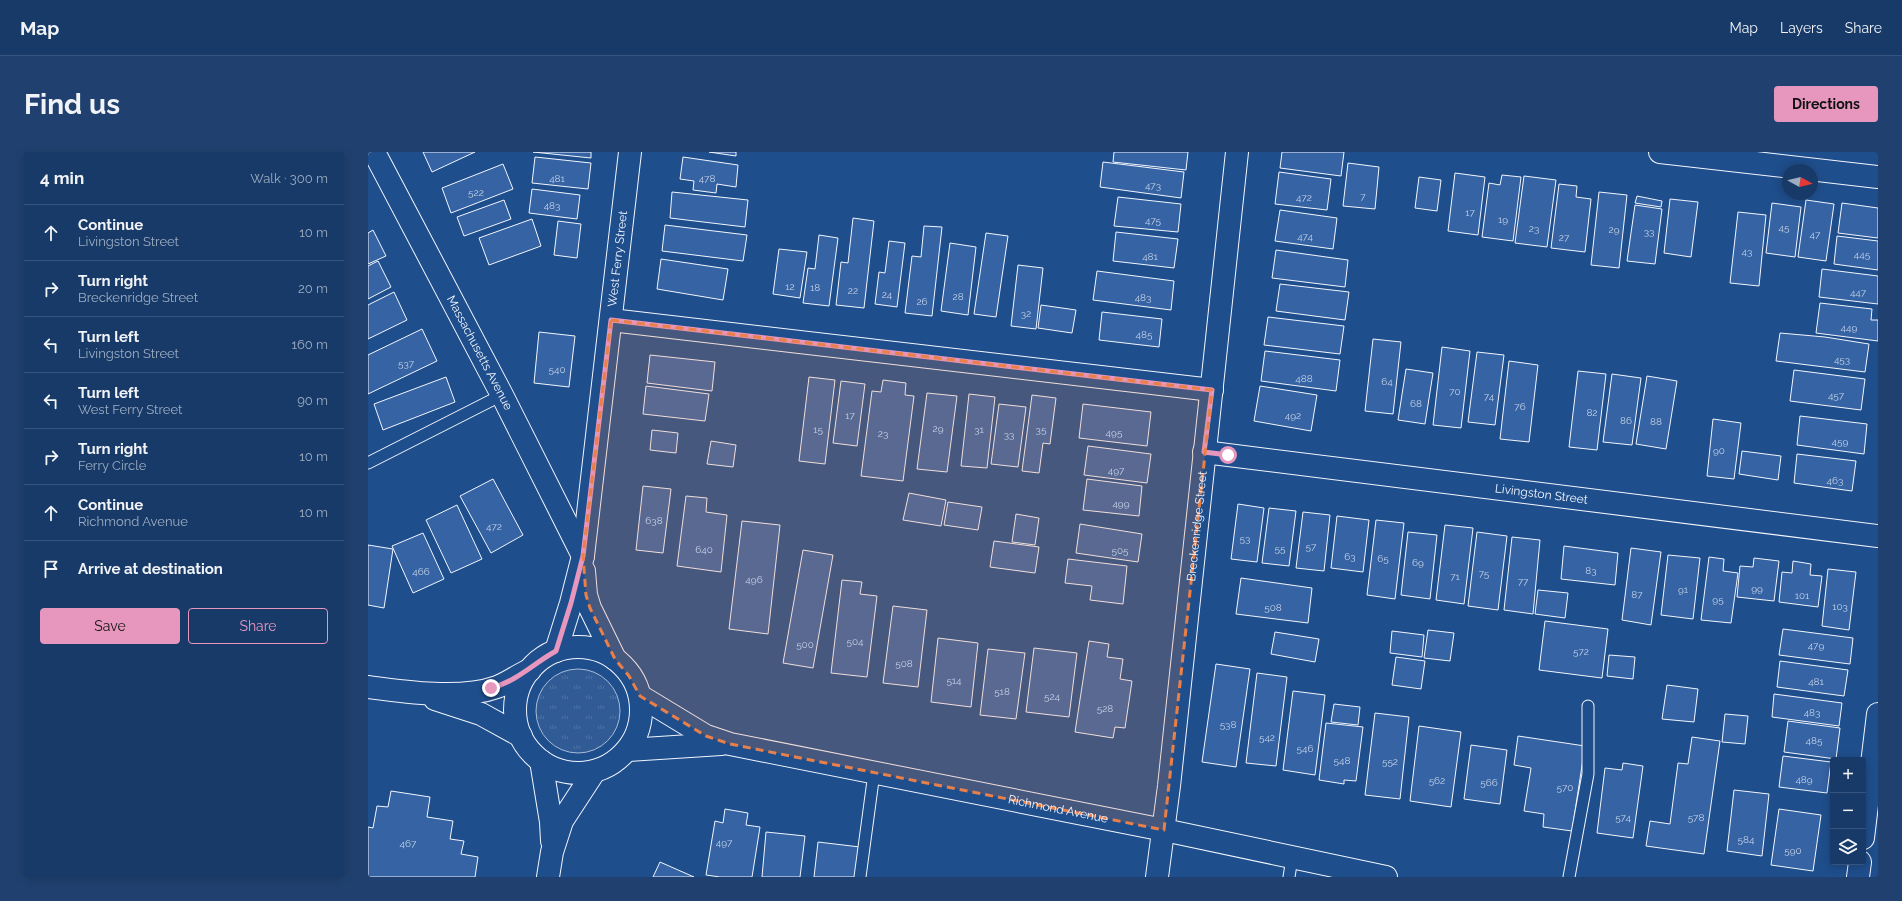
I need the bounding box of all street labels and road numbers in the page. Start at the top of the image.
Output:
street label: West Ferry Street [605,210,630,308]
street label: Massachusetts Avenue [444,293,515,412]
street label: Breckenridge Street [1184,470,1210,582]
street label: Livingston Street [1494,481,1589,507]
street label: Richmond Avenue [1007,792,1109,826]

